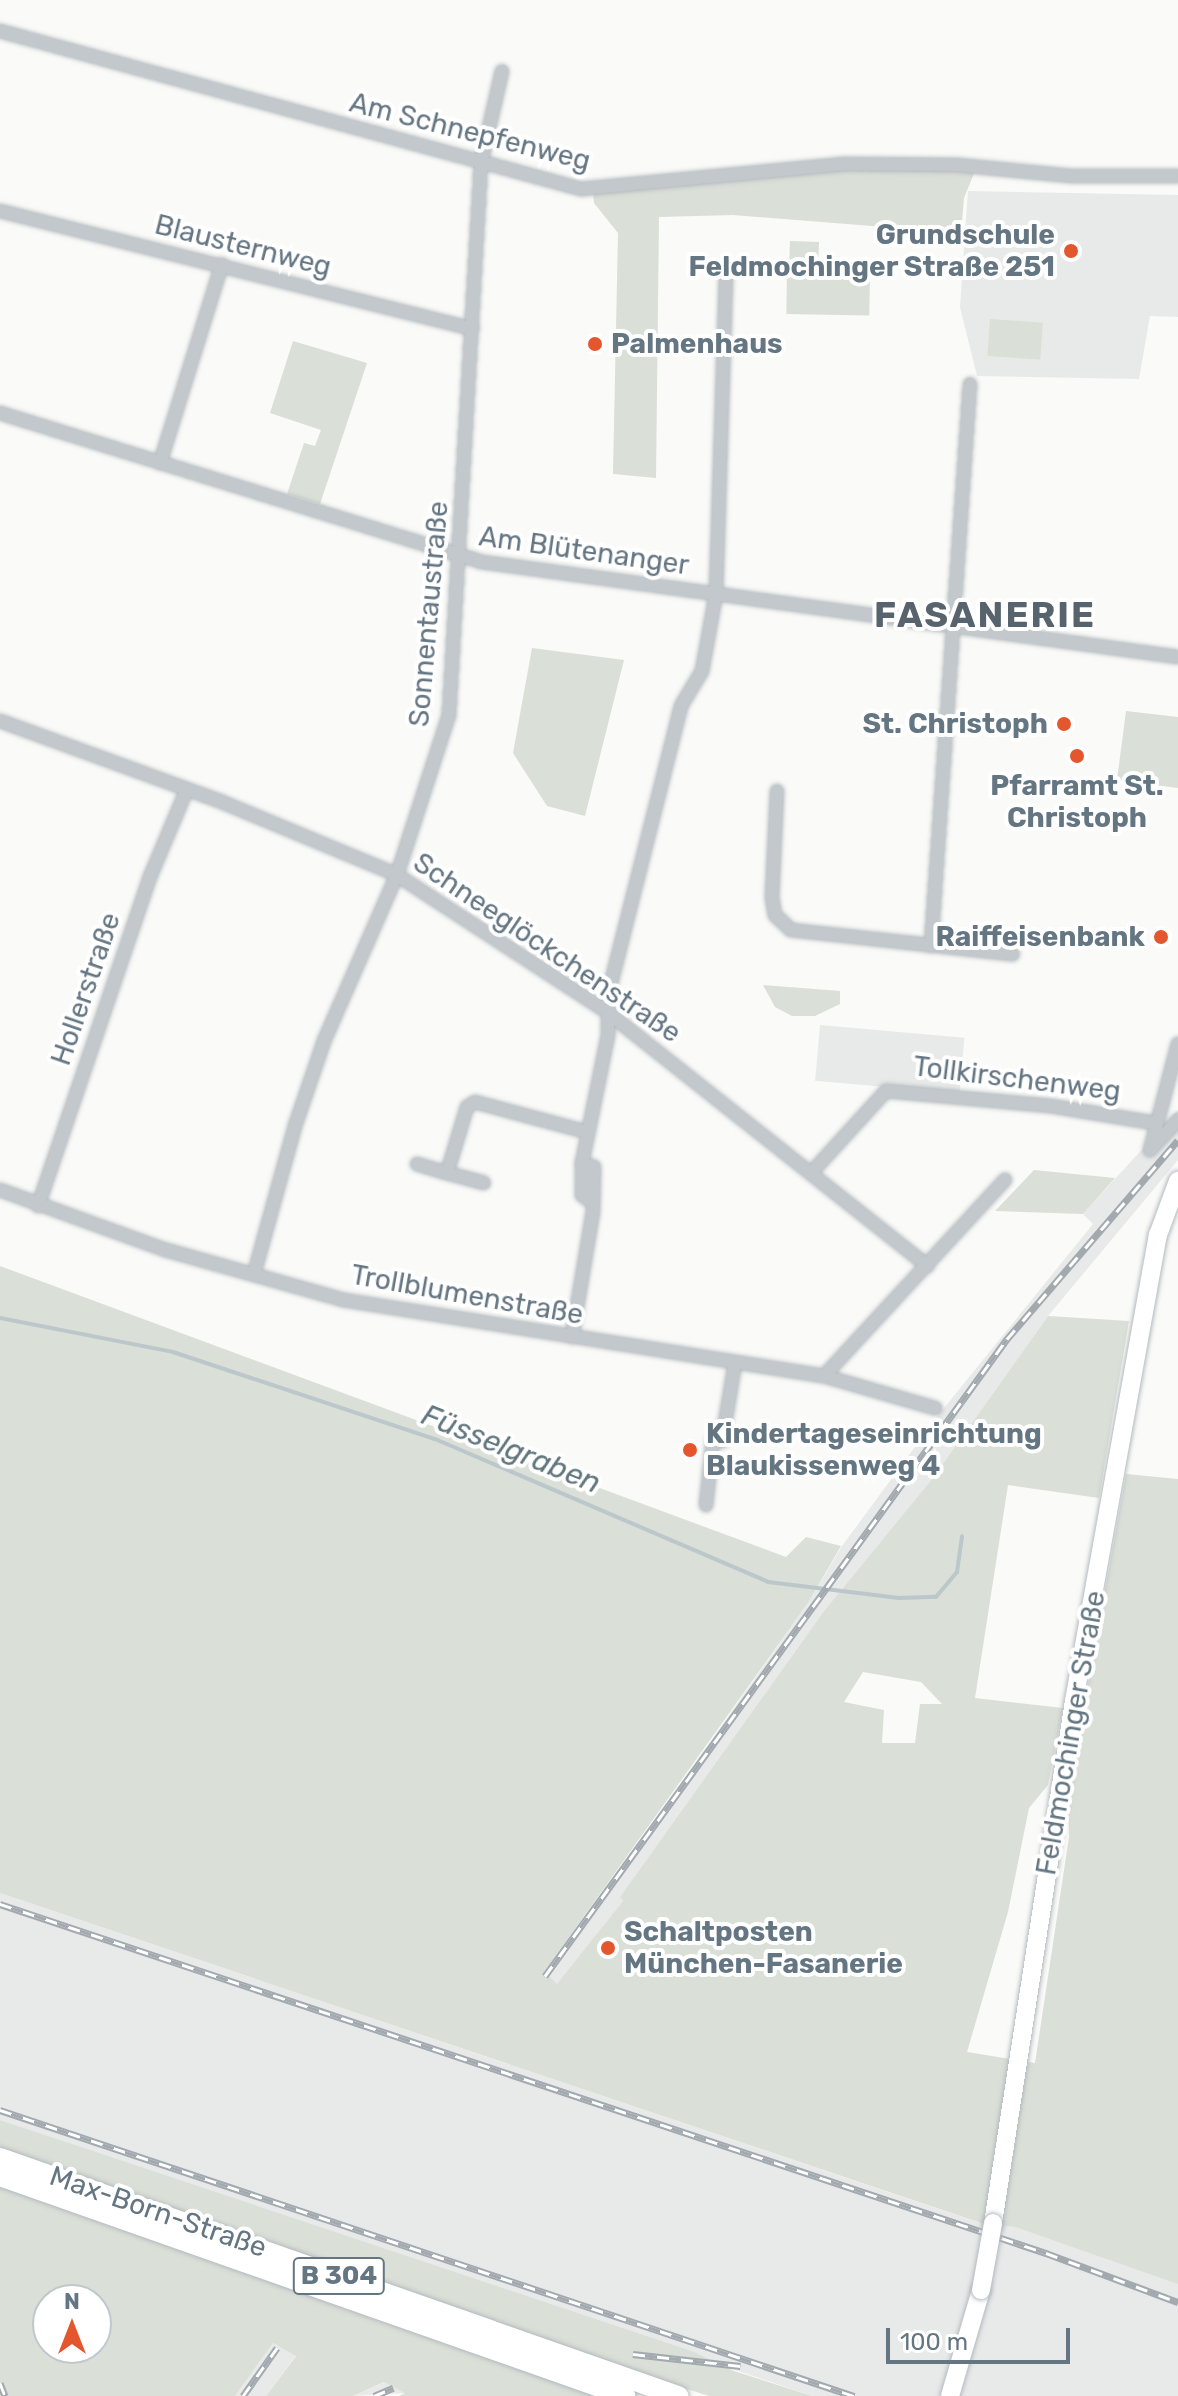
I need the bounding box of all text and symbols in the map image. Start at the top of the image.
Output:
street label: Am Schnepfenweg [346,86,594,178]
street label: Blausternweg [151,208,335,284]
place label: Grundschule Feldmochinger Straße 251 [688,218,1055,284]
marker: Grundschule Feldmochinger Straße 251 [1062,242,1080,260]
place label: Palmenhaus [611,327,783,361]
marker: Palmenhaus [586,335,604,353]
street label: Sonnentaustraße [402,500,456,728]
street label: Am Blütenanger [477,520,691,582]
district label: FASANERIE [874,593,1096,637]
place label: St. Christoph [862,707,1048,741]
marker: St. Christoph [1055,715,1073,733]
marker: Pfarramt St. Christoph [1068,747,1086,765]
place label: Pfarramt St. Christoph [990,769,1164,835]
street label: Schneeglöckchenstraße [407,846,687,1050]
street label: Hollerstraße [44,908,128,1070]
place label: Raiffeisenbank [935,920,1145,954]
marker: Raiffeisenbank [1152,928,1170,946]
street label: Tollkirschenweg [911,1050,1123,1108]
street label: Trollblumenstraße [348,1258,586,1332]
water label: Füsselgraben [416,1397,606,1501]
place label: Kindertageseinrichtung Blaukissenweg 4 [706,1417,1042,1483]
marker: Kindertageseinrichtung Blaukissenweg 4 [681,1441,699,1459]
street label: Feldmochinger Straße [1029,1588,1113,1878]
place label: Schaltposten München-Fasanerie [624,1915,903,1981]
marker: Schaltposten München-Fasanerie [599,1939,617,1957]
street label: Max-Born-Straße [45,2159,271,2265]
road number: B 304 [291,2254,387,2298]
north arrow [32,2284,112,2364]
text: N [64,2288,80,2315]
scale bar [890,2312,1074,2362]
text: 100 m [900,2328,968,2356]

